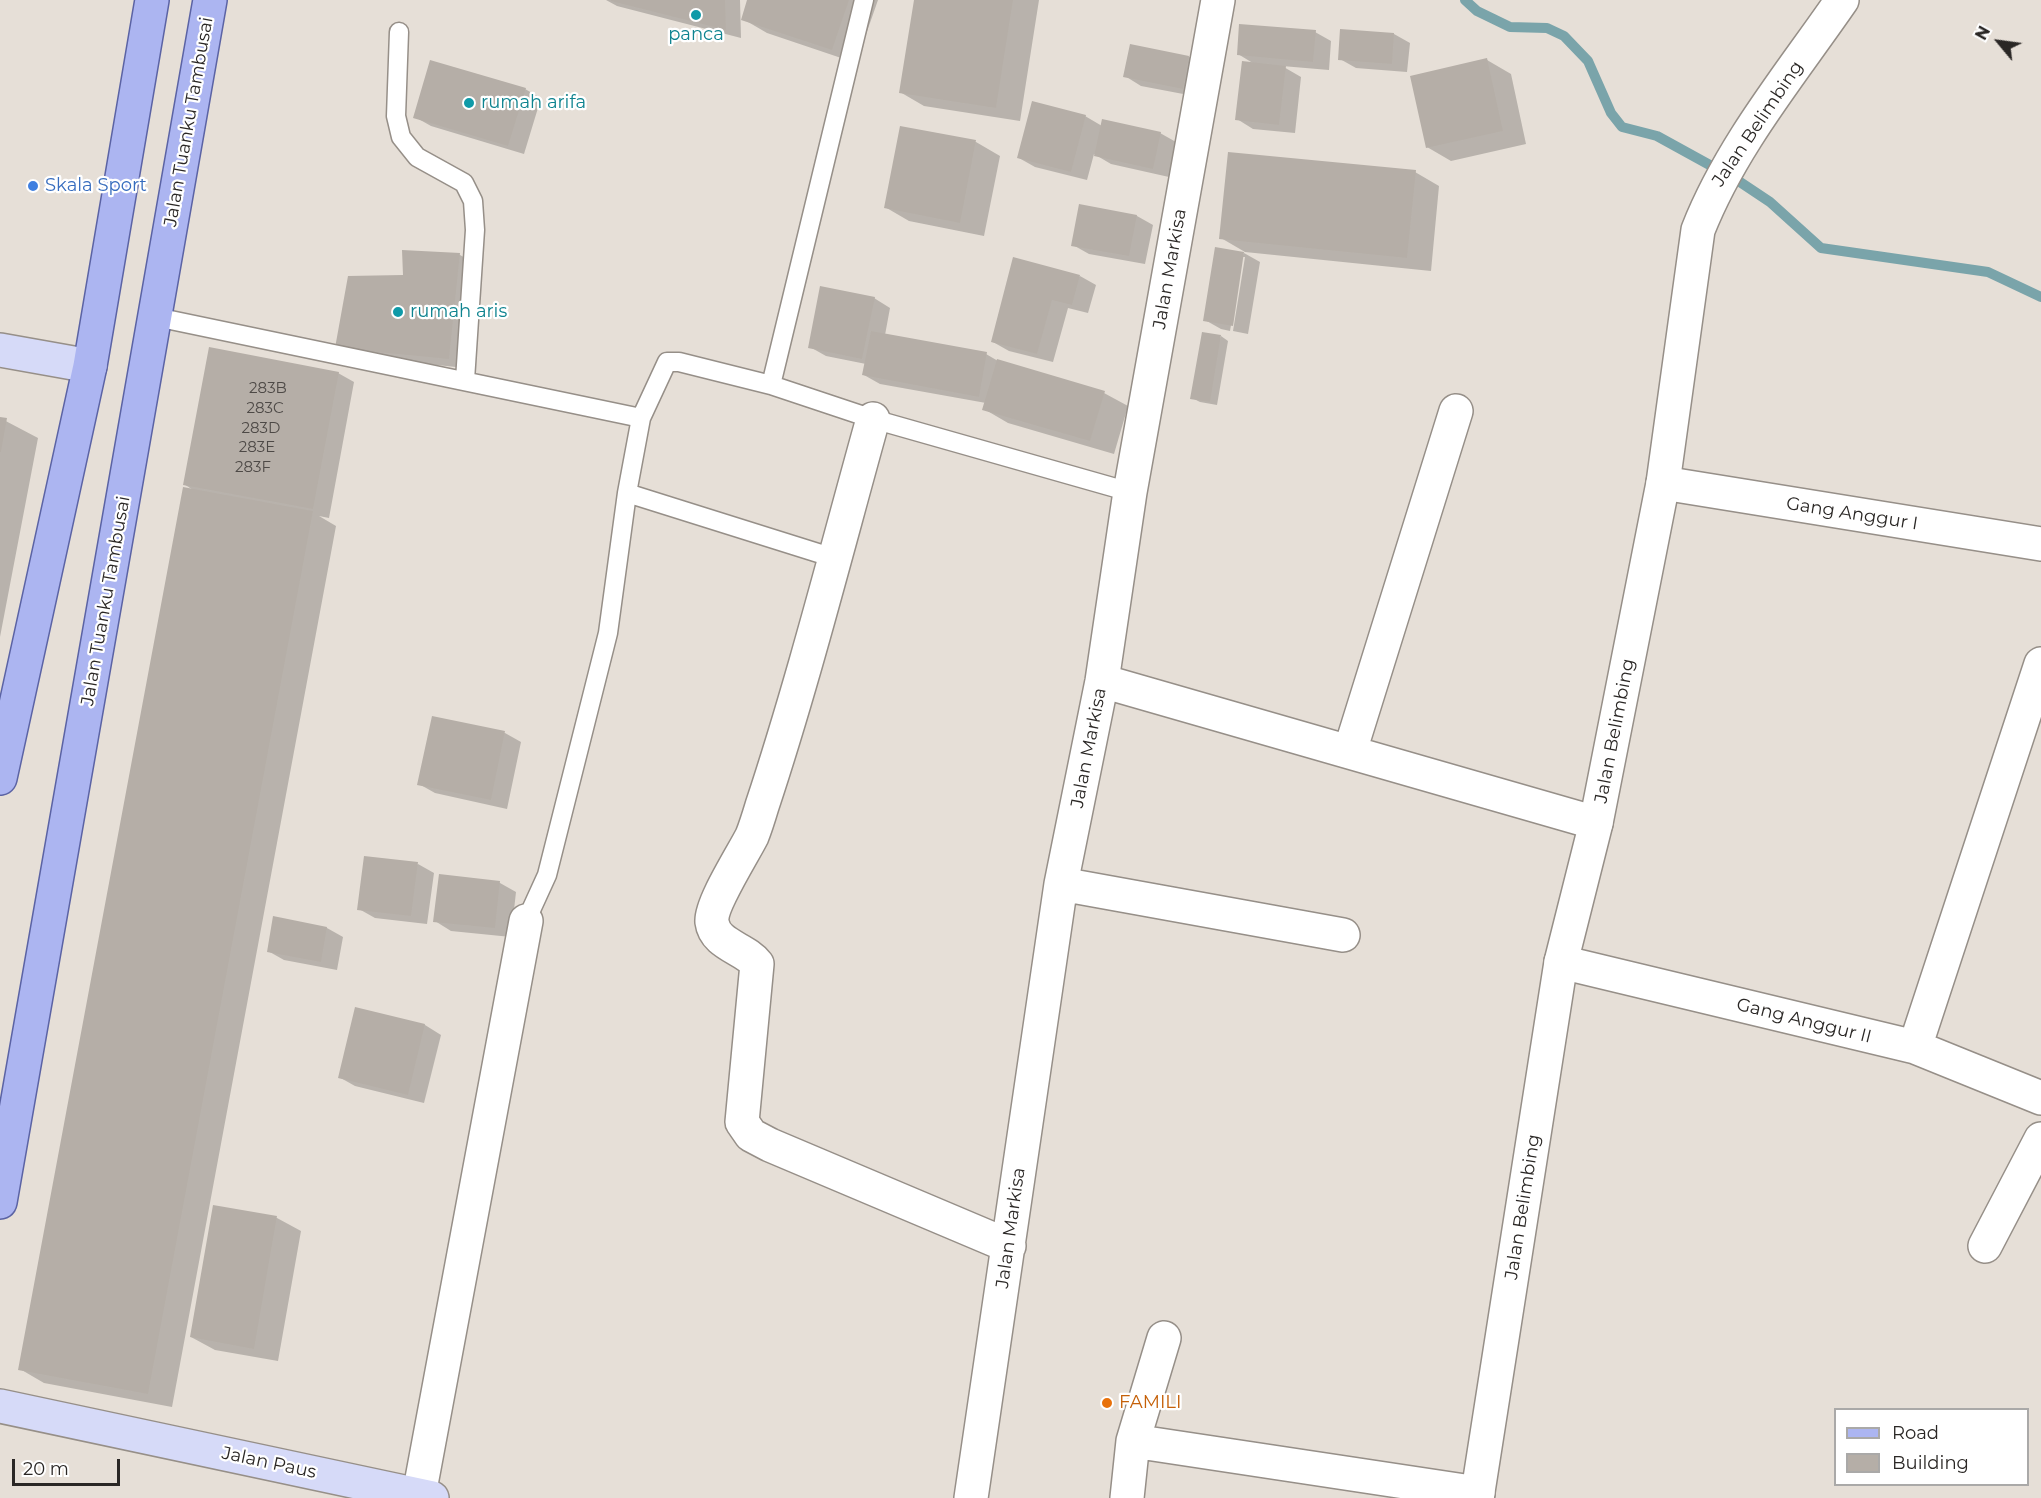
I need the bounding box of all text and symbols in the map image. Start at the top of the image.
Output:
marker: panca [689,8,703,22]
north arrow [1969,12,2029,72]
street label: Jalan Tuanku Tambusai [160,16,218,228]
text: N [1971,23,1994,43]
place label: panca [668,24,724,46]
street label: Jalan Belimbing [1708,57,1808,191]
place label: rumah arifa [481,92,586,114]
marker: rumah arifa [462,96,476,110]
place label: Skala Sport [45,175,147,197]
marker: Skala Sport [26,179,40,193]
street label: Jalan Markisa [1149,207,1191,331]
place label: rumah aris [410,301,507,323]
marker: rumah aris [391,305,405,319]
house number: 283B [249,380,287,398]
house number: 283C [246,400,284,418]
house number: 283D [242,420,280,438]
house number: 283E [239,439,275,457]
house number: 283F [235,459,271,477]
street label: Gang Anggur I [1785,493,1919,535]
street label: Jalan Tuanku Tambusai [77,495,135,707]
street label: Jalan Belimbing [1590,657,1640,805]
street label: Jalan Markisa [1067,686,1111,810]
street label: Gang Anggur II [1734,994,1874,1048]
street label: Jalan Belimbing [1501,1133,1545,1281]
street label: Jalan Markisa [992,1166,1030,1290]
place label: FAMILI [1119,1392,1181,1414]
marker: FAMILI [1100,1396,1114,1410]
legend [1834,1408,2029,1486]
text: Road [1892,1422,1939,1444]
street label: Jalan Paus [220,1442,318,1484]
scale bar [15,1447,123,1485]
text: Building [1892,1452,1969,1474]
text: 20 m [23,1458,69,1480]

